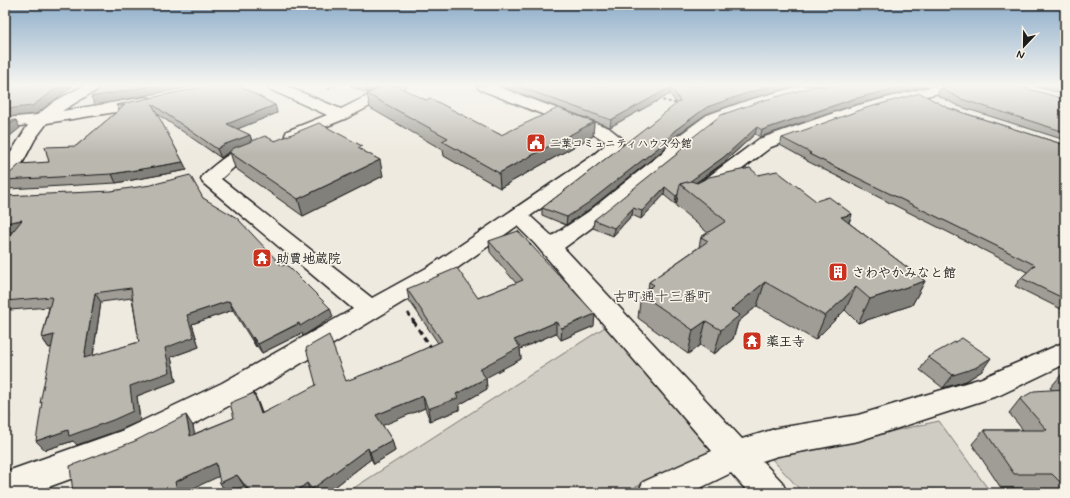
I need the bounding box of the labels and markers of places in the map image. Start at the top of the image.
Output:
public building icon: 二葉コミュニティハウス分館 [525,132,547,154]
place label: 二葉コミュニティハウス分館 [550,137,692,151]
temple icon: 助賈地蔵院 [251,247,273,269]
place label: 助賈地蔵院 [276,251,341,268]
building icon: さわやかみなと館 [827,261,849,283]
place label: さわやかみなと館 [852,265,956,282]
temple icon: 薬王寺 [741,330,763,352]
place label: 薬王寺 [766,334,805,351]

